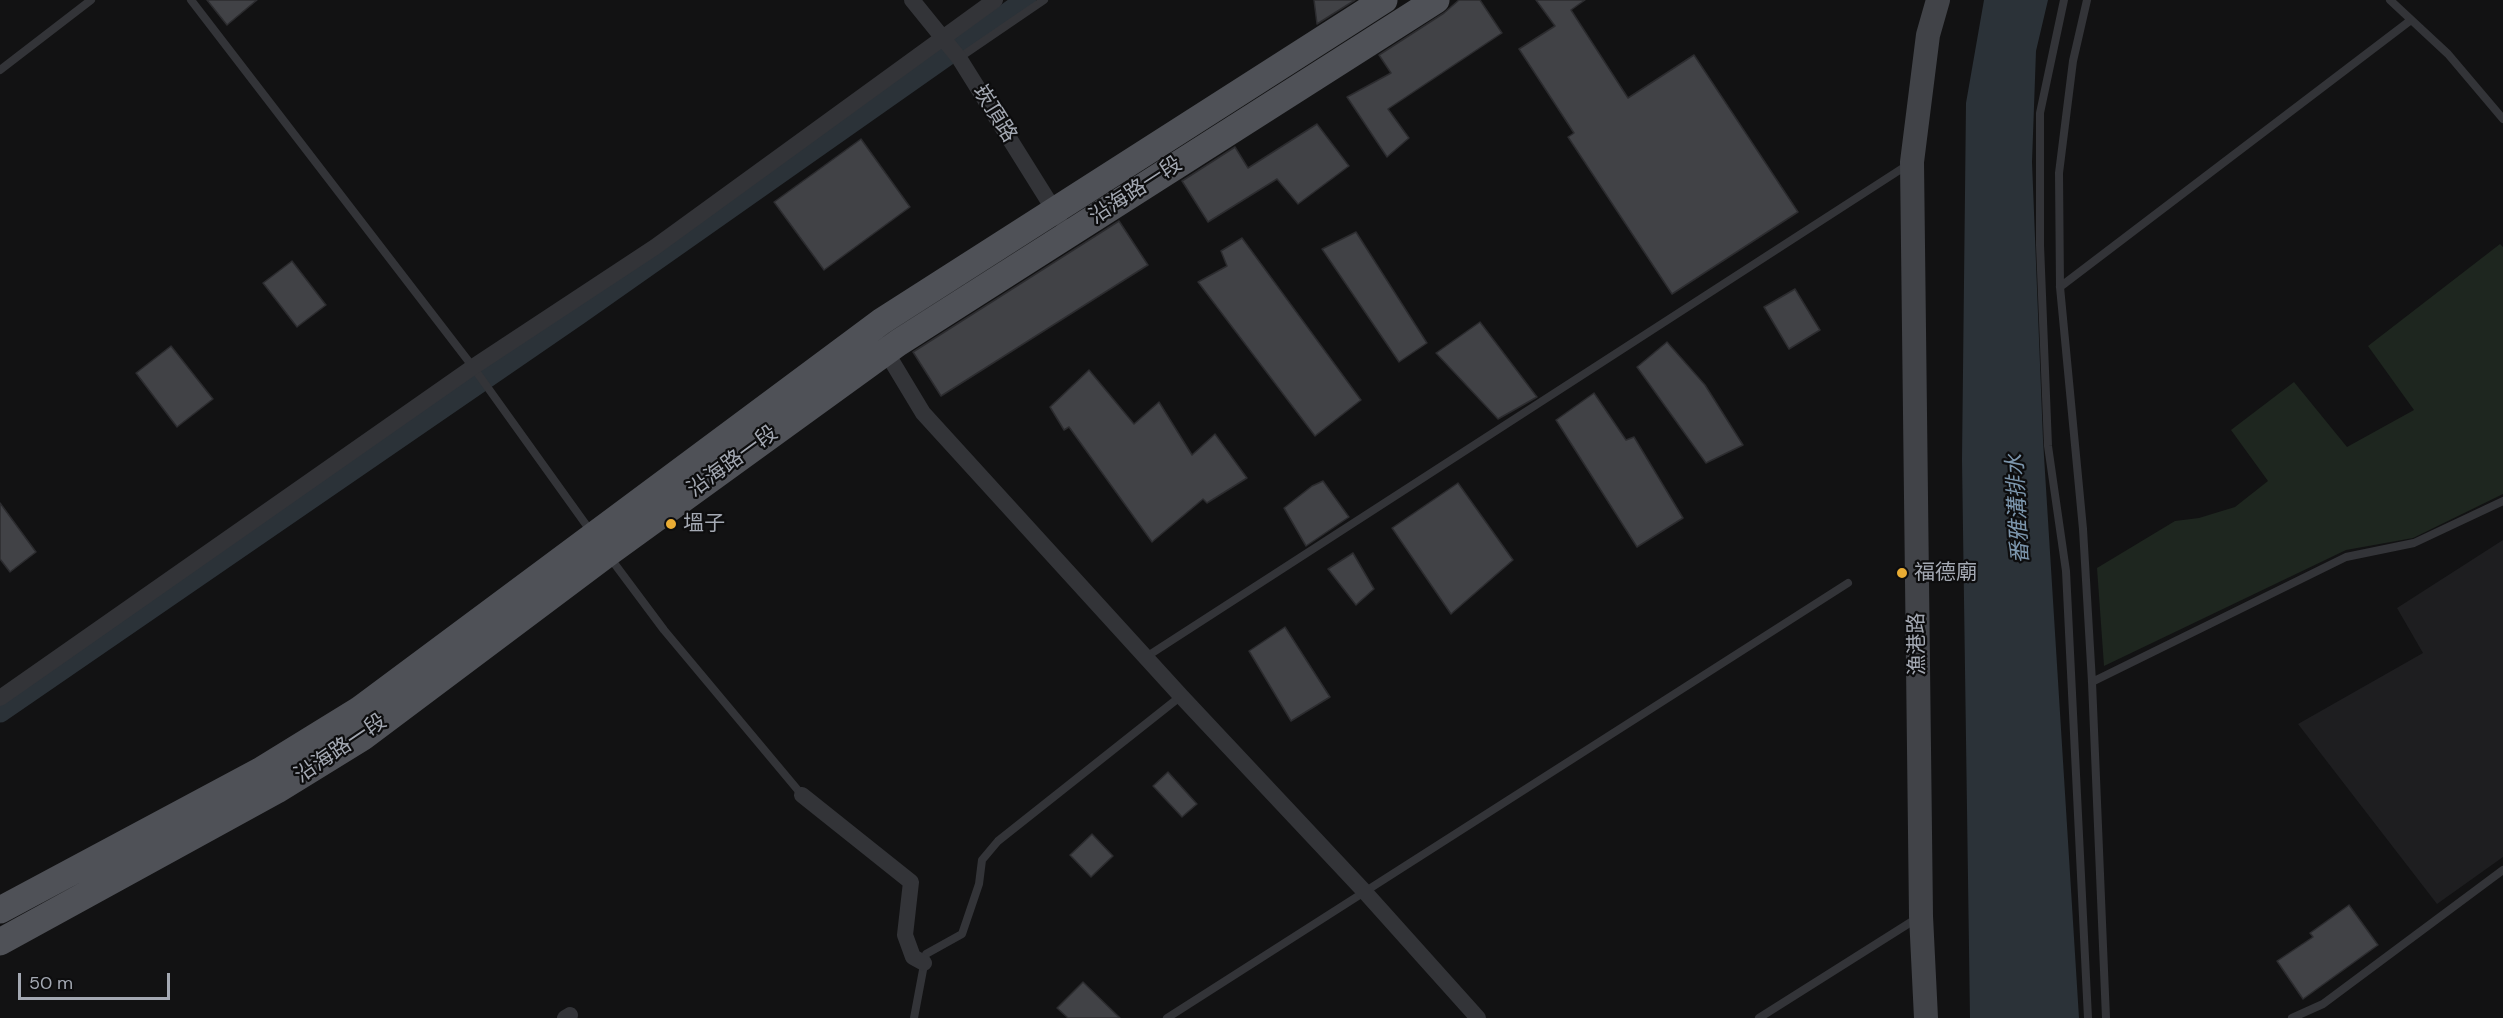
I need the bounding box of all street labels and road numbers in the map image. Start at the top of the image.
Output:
street label: 崁頂路 [967,81,1021,147]
street label: 沿海路一段 [1085,152,1187,230]
street label: 沿海路一段 [683,421,783,503]
street label: 漁港路 [1905,612,1931,676]
street label: 沿海路一段 [290,709,392,789]

